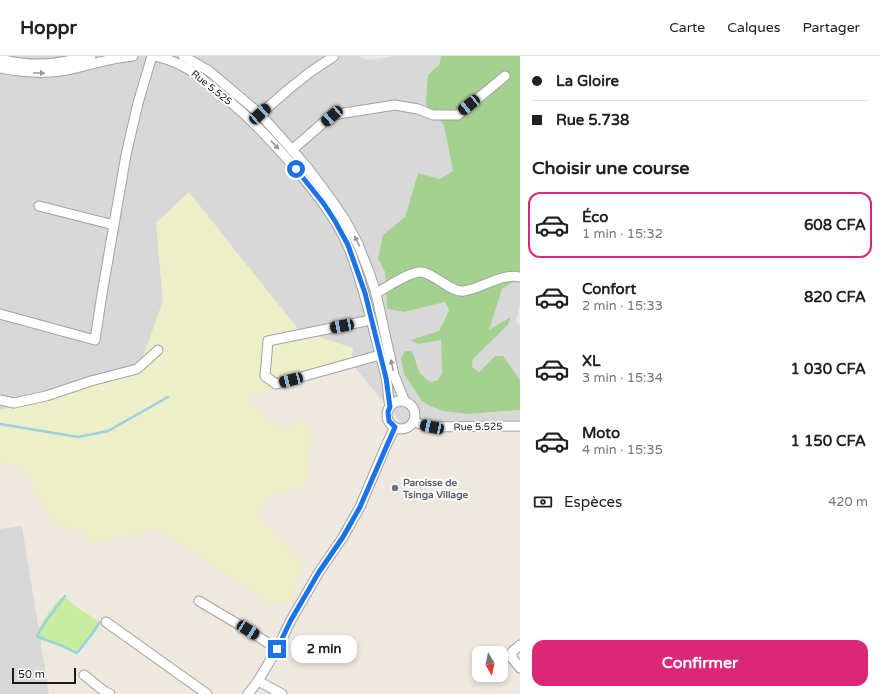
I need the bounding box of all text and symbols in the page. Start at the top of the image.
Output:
text: Hoppr [20,17,77,39]
text: Carte [669,19,705,36]
text: Calques [727,19,780,36]
text: Partager [802,19,860,36]
street label: Rue 5.525 [189,68,234,108]
one-way arrow [33,70,46,76]
text: La Gloire [556,72,619,90]
car [456,93,482,117]
car [247,102,273,126]
car [319,104,345,128]
text: Rue 5.738 [556,111,630,129]
one-way arrow [270,140,279,150]
text: Choisir une course [532,157,690,179]
route start [287,160,305,178]
icon: car [534,207,570,243]
text: Éco [582,208,608,226]
text: 608 CFA [804,216,866,234]
text: 1 min · 15:32 [582,226,663,242]
one-way arrow [353,235,360,246]
icon: car [534,279,570,315]
text: Confort [582,280,636,298]
text: 820 CFA [804,288,866,306]
text: 2 min · 15:33 [582,298,663,314]
car [329,318,355,334]
icon: car [534,351,570,387]
text: XL [582,352,601,370]
one-way arrow [388,359,394,371]
text: 1 030 CFA [791,360,866,378]
text: 3 min · 15:34 [582,370,663,386]
car [278,371,304,389]
car [419,419,445,435]
street label: Rue 5.525 [453,421,503,433]
icon: car [534,423,570,459]
text: Moto [582,424,620,442]
text: 1 150 CFA [791,432,866,450]
text: 4 min · 15:35 [582,442,663,458]
place label: Paroisse de Tsinga Village [402,477,468,501]
marker: Paroisse de Tsinga Village [390,483,400,493]
icon: cash [532,491,554,513]
text: Espèces [564,493,622,511]
text: 420 m [828,494,868,510]
car [235,618,261,642]
callout: 2 min [291,635,357,663]
route end [268,640,286,658]
button: Confirmer [532,640,868,686]
text: 2 min [307,641,341,657]
north arrow [472,646,508,682]
map controls [472,646,508,682]
scale bar [12,666,76,685]
text: 50 m [18,668,45,681]

